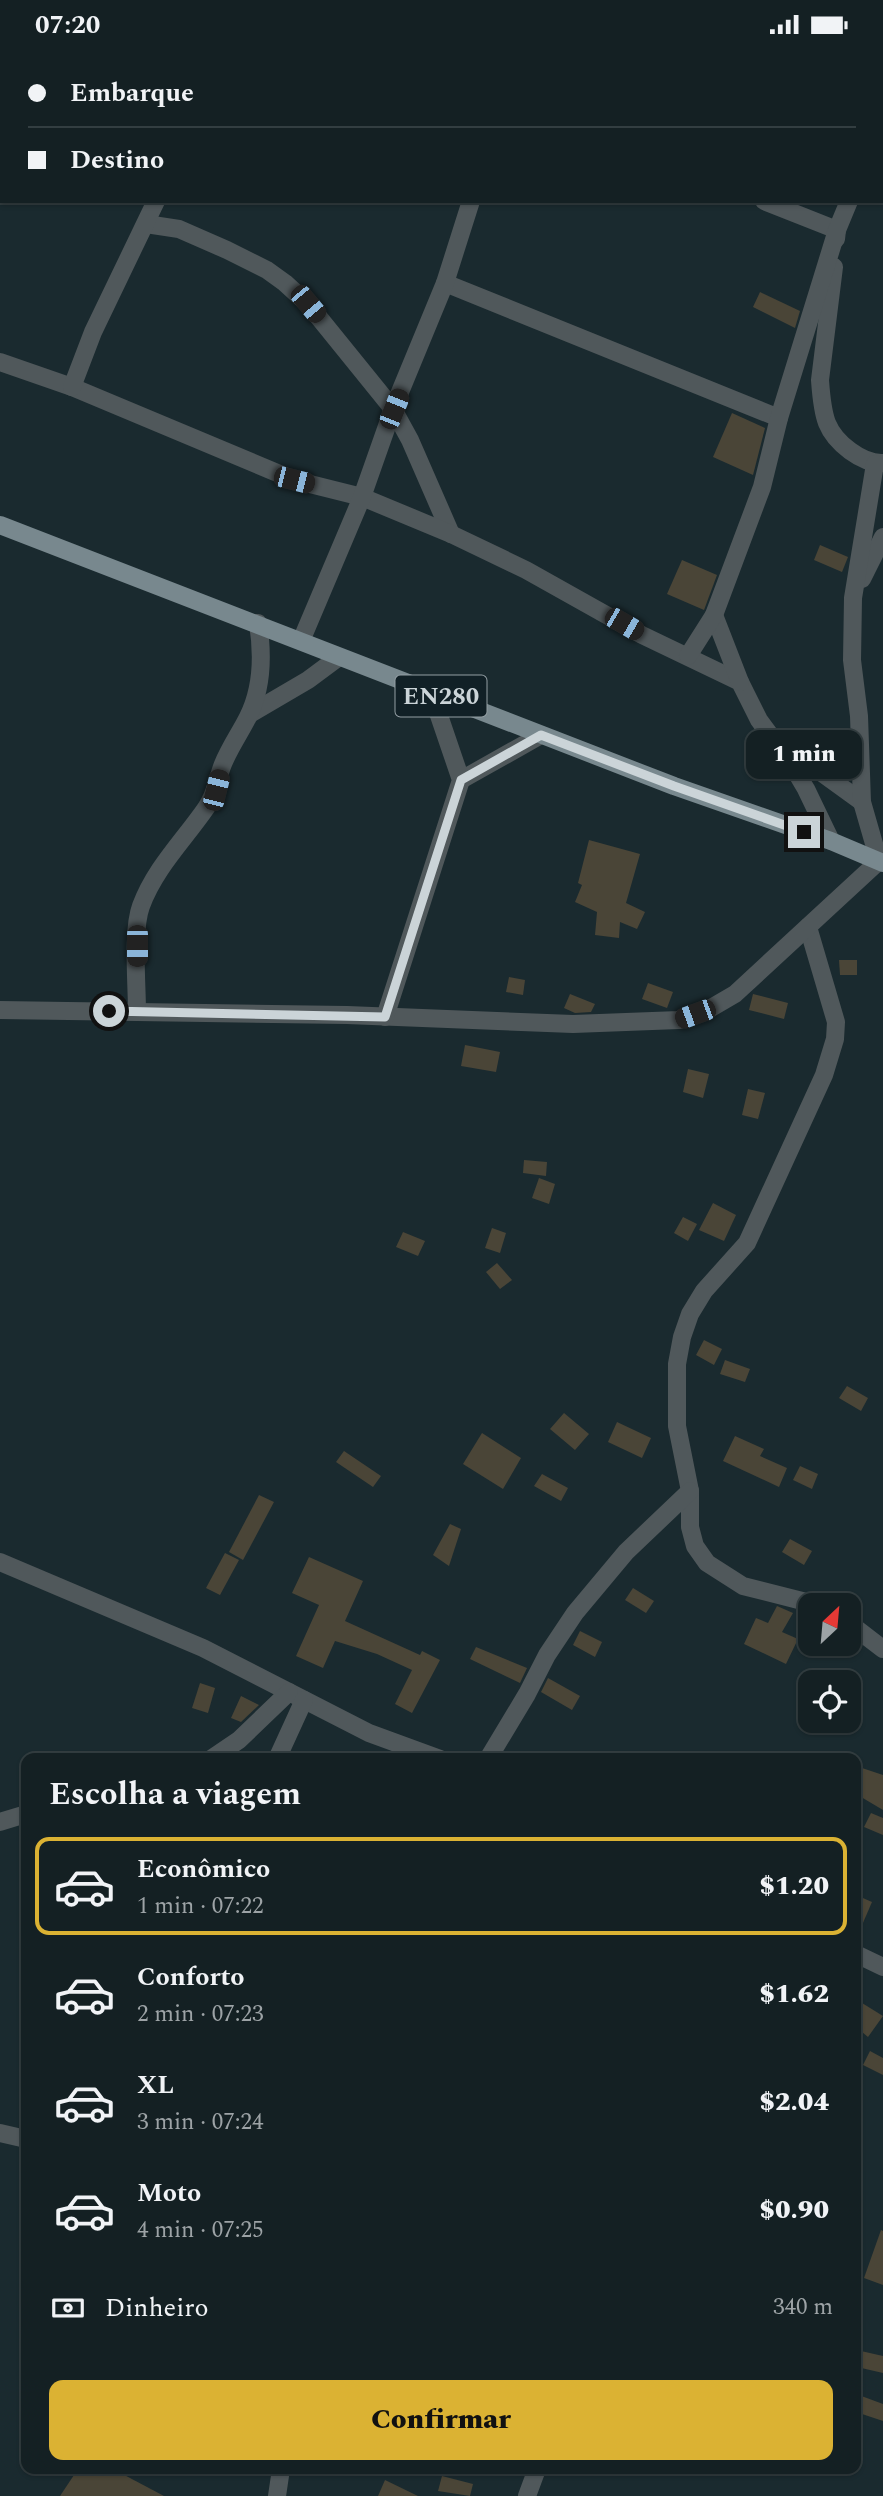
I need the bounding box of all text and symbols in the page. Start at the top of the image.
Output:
text: 07:20 [35,5,100,45]
text: Embarque [70,73,194,113]
text: Destino [70,140,164,180]
car [287,281,330,327]
car [377,386,412,432]
car [272,465,317,495]
car [601,604,648,644]
road number: EN280 [396,675,486,717]
callout: 1 min [746,731,862,779]
text: 1 min [772,737,836,772]
car [201,767,232,813]
route end [788,816,820,848]
car [127,925,148,967]
route start [93,995,125,1027]
car [672,997,719,1031]
north arrow [798,1593,861,1655]
map controls [798,1593,861,1733]
button: locate [798,1670,861,1733]
text: Escolha a viagem [49,1770,301,1819]
text: Econômico [137,1849,270,1889]
icon: car [53,1855,116,1918]
text: $1.20 [759,1866,829,1906]
text: 1 min · 07:22 [137,1889,264,1924]
text: Conforto [137,1957,245,1997]
icon: car [53,1963,116,2026]
text: $1.62 [759,1974,829,2014]
text: 2 min · 07:23 [137,1997,264,2032]
text: XL [137,2065,174,2105]
icon: car [53,2071,116,2134]
text: $2.04 [759,2082,829,2122]
text: 3 min · 07:24 [137,2105,264,2140]
text: Moto [137,2173,201,2213]
icon: car [53,2179,116,2242]
text: $0.90 [759,2190,829,2230]
text: 4 min · 07:25 [137,2213,264,2248]
text: Dinheiro [105,2288,209,2328]
icon: cash [49,2289,87,2327]
text: 340 m [773,2290,833,2325]
button: Confirmar [49,2380,833,2460]

